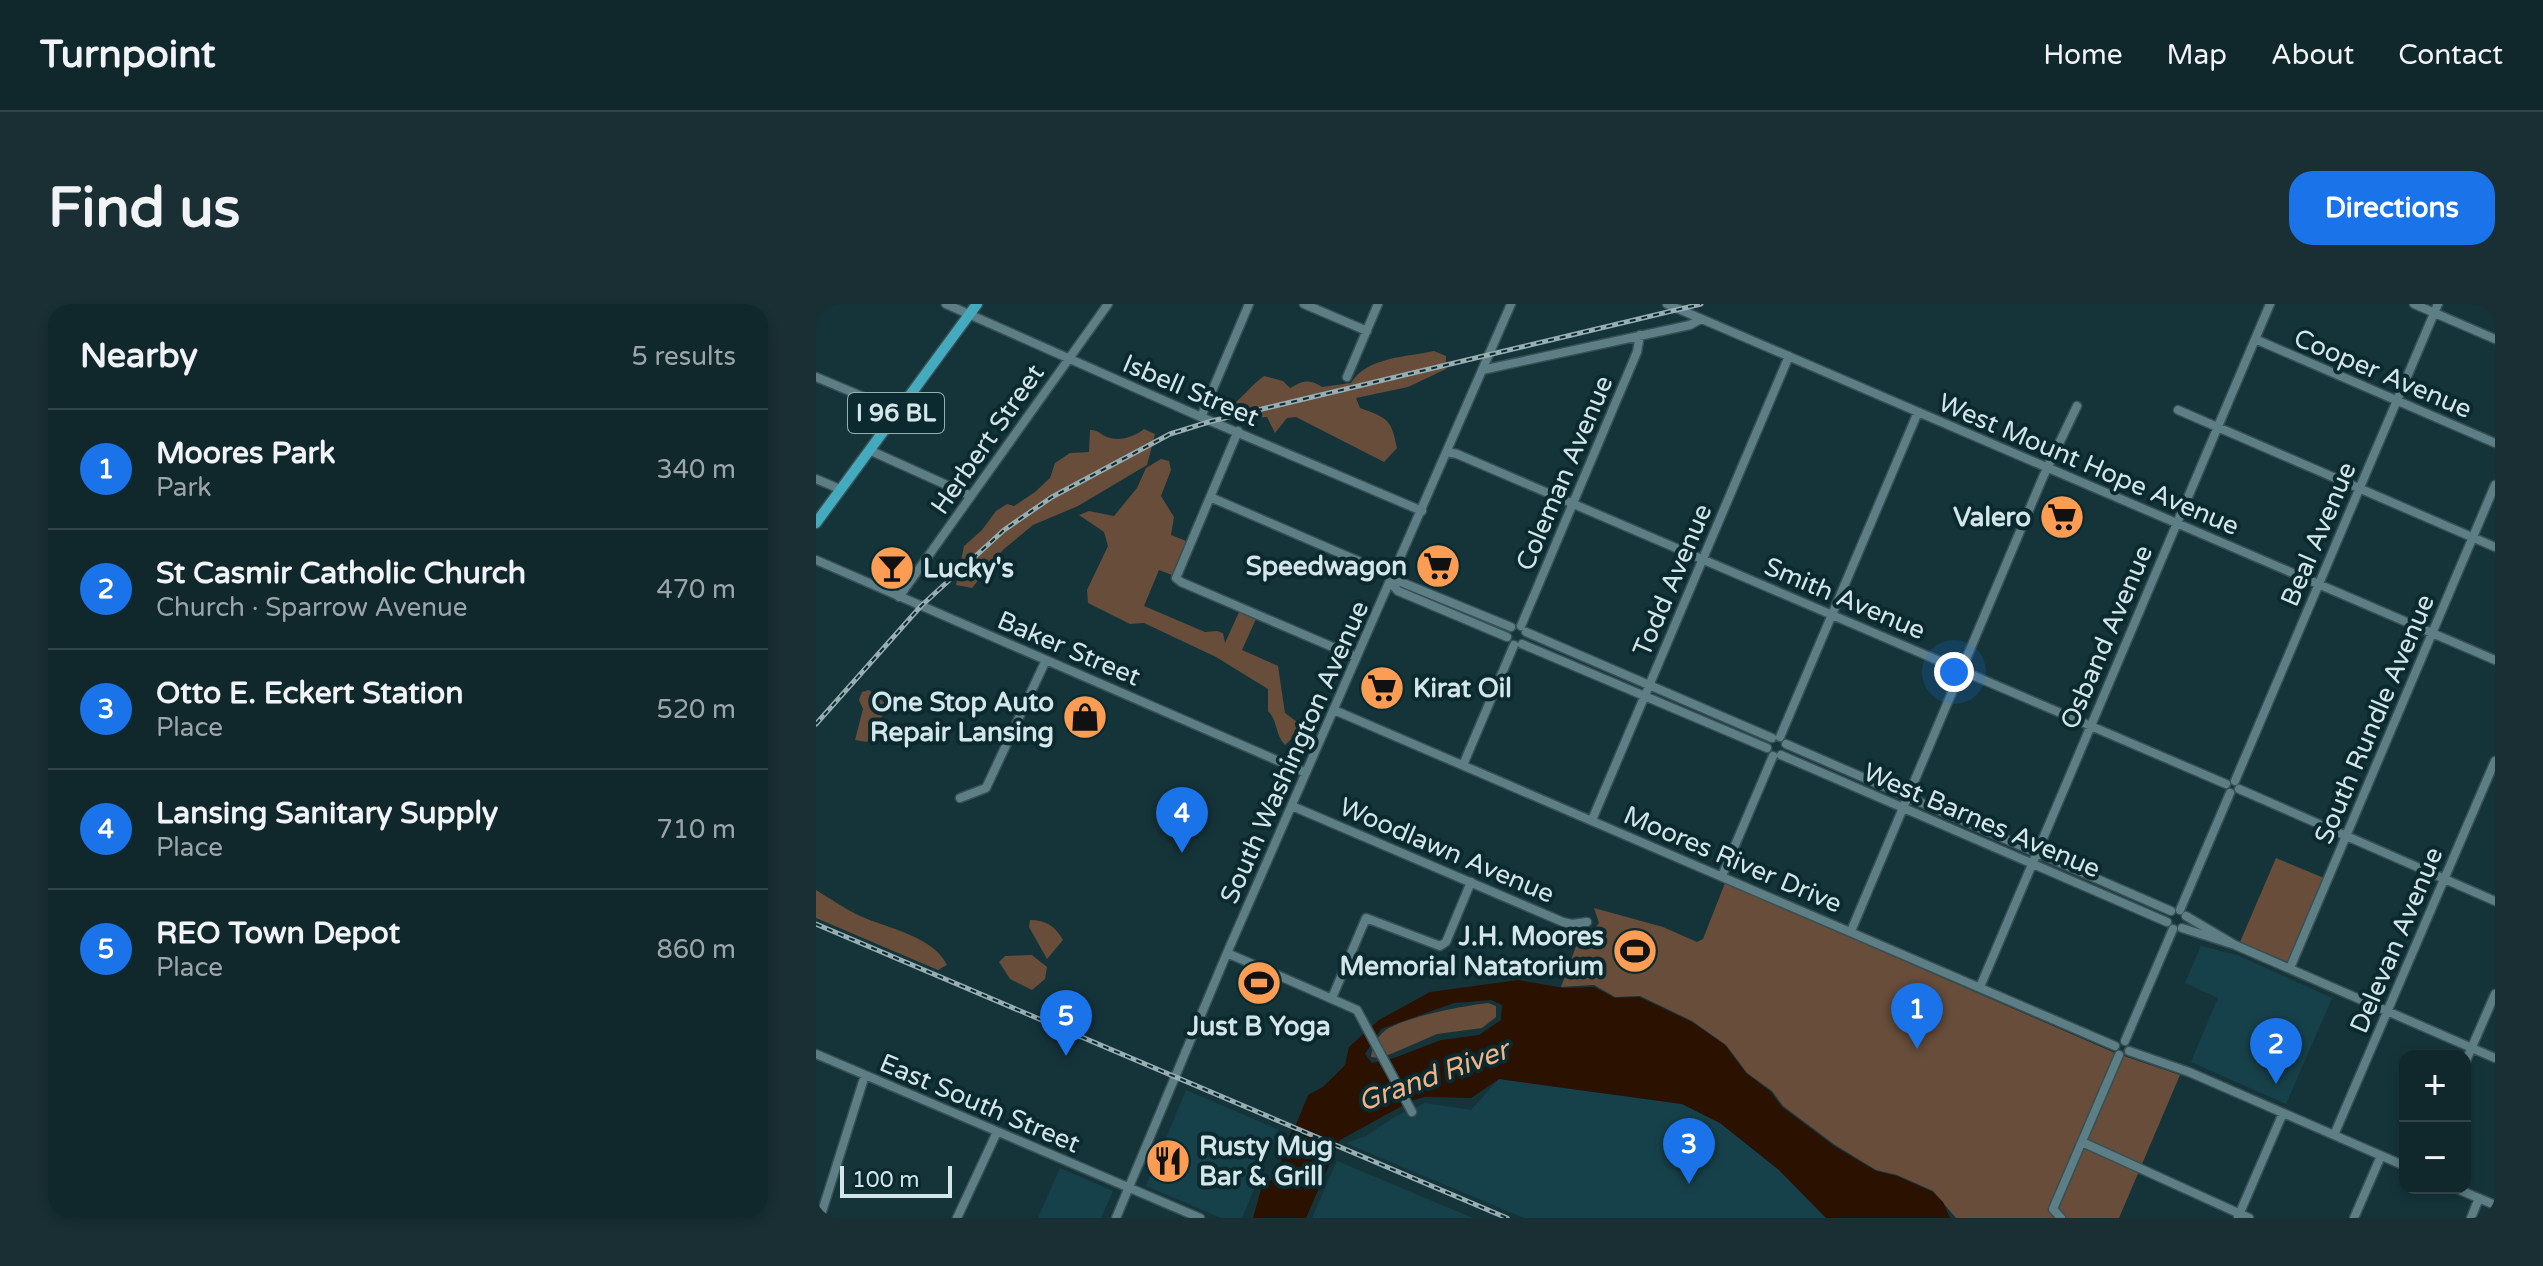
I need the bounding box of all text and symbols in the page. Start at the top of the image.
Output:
text: Turnpoint [40,32,215,78]
text: Home [2043,38,2123,72]
text: Map [2167,38,2227,72]
text: About [2271,38,2354,72]
text: Contact [2398,38,2503,72]
button: Directions [2289,171,2495,245]
text: Find us [48,175,240,242]
street label: Cooper Avenue [2289,322,2476,425]
text: Nearby [80,336,198,377]
text: 5 results [631,341,736,372]
street label: Isbell Street [1118,348,1264,433]
street label: Herbert Street [924,358,1051,520]
street label: Coleman Avenue [1509,371,1620,575]
street label: West Mount Hope Avenue [1934,387,2244,542]
road number: I 96 BL [848,393,944,433]
text: Moores Park [156,435,335,472]
text: 1 [98,454,114,485]
text: 340 m [656,454,736,485]
street label: Beal Avenue [2274,457,2363,611]
text: Park [156,472,212,503]
supermarket icon: Valero [2038,493,2086,541]
street label: Todd Avenue [1626,499,1718,661]
place label: Valero [1953,502,2031,533]
street label: Osband Avenue [2054,541,2159,734]
supermarket icon: Speedwagon [1414,542,1462,590]
bar icon: Lucky's [868,544,916,592]
place label: Speedwagon [1246,551,1407,582]
street label: Smith Avenue [1760,551,1930,646]
place label: Lucky's [923,553,1014,584]
text: St Casmir Catholic Church [156,555,526,592]
text: 2 [98,574,114,605]
text: 470 m [656,574,736,605]
street label: South Rundle Avenue [2308,590,2441,848]
text: Church · Sparrow Avenue [156,592,468,623]
street label: South Washington Avenue [1214,596,1375,908]
street label: Baker Street [993,604,1145,693]
your location [1934,652,1974,692]
supermarket icon: Kirat Oil [1358,664,1406,712]
place label: Kirat Oil [1413,673,1512,704]
text: Otto E. Eckert Station [156,675,464,712]
place label: One Stop Auto Repair Lansing [870,687,1054,748]
shop icon: One Stop Auto Repair Lansing [1061,693,1109,741]
text: 3 [98,694,114,725]
text: 520 m [656,694,736,725]
text: Place [156,712,223,743]
street label: West Barnes Avenue [1859,757,2105,884]
pin: 4 [1156,787,1208,853]
street label: Woodlawn Avenue [1335,791,1559,910]
text: Lansing Sanitary Supply [156,795,498,832]
street label: Moores River Drive [1619,799,1847,919]
text: 4 [98,814,114,845]
text: 710 m [656,814,736,845]
text: Place [156,832,223,863]
street label: Delevan Avenue [2343,843,2450,1038]
text: REO Town Depot [156,915,400,952]
place label: J.H. Moores Memorial Natatorium [1339,921,1604,982]
sports icon: J.H. Moores Memorial Natatorium [1611,927,1659,975]
text: 5 [98,934,114,965]
text: 860 m [656,934,736,965]
text: Place [156,952,223,983]
sports icon: Just B Yoga [1235,959,1283,1007]
pin: 1 [1891,983,1943,1049]
pin: 5 [1040,990,1092,1056]
place label: Just B Yoga [1186,1011,1331,1042]
pin: 2 [2250,1018,2302,1084]
water label: Grand River [1353,1032,1516,1119]
street label: East South Street [875,1047,1085,1160]
map controls [2399,1050,2471,1194]
button: + [2399,1050,2471,1122]
pin: 3 [1663,1118,1715,1184]
button: − [2399,1122,2471,1194]
place label: Rusty Mug Bar & Grill [1199,1131,1333,1192]
restaurant icon: Rusty Mug Bar & Grill [1144,1137,1192,1185]
scale bar [840,1162,952,1198]
text: 100 m [852,1167,919,1193]

